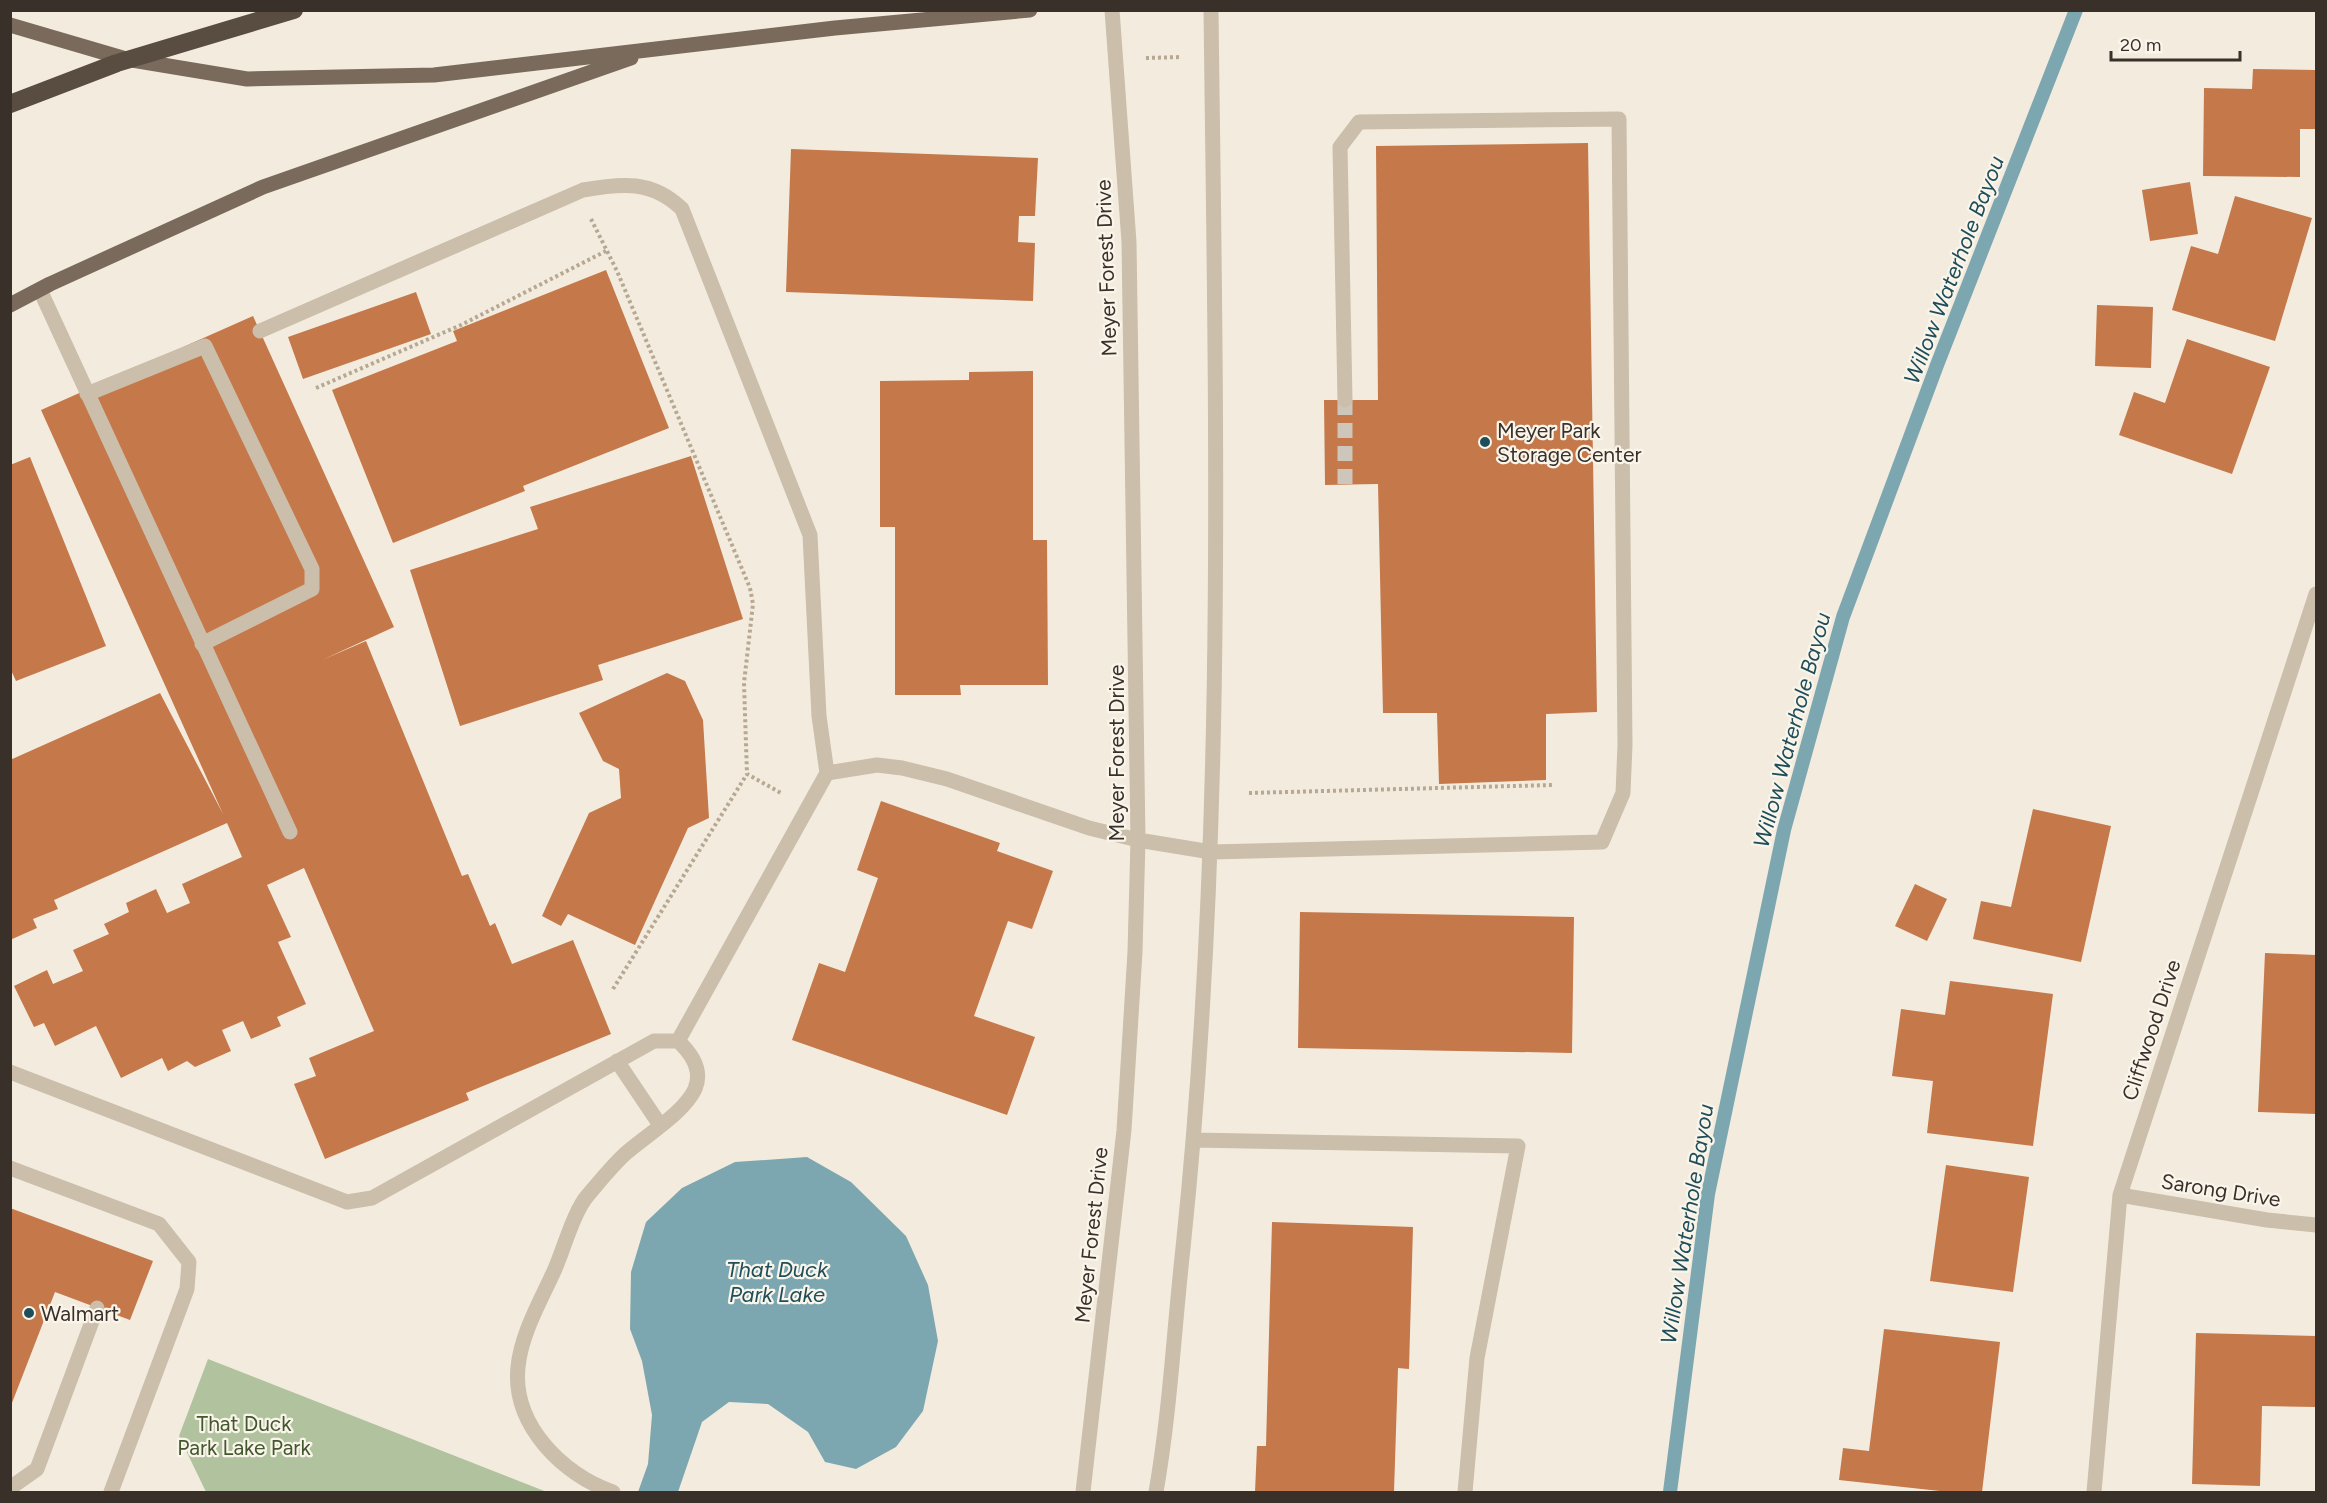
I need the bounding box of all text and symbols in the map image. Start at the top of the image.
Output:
scale bar [2111,24,2240,62]
text: 20 m [2120,34,2161,56]
water label: Willow Waterhole Bayou [1898,152,2010,388]
street label: Meyer Forest Drive [1090,179,1122,357]
place label: Meyer Park Storage Center [1497,418,1642,467]
marker: Meyer Park Storage Center [1478,435,1492,449]
water label: Willow Waterhole Bayou [1748,609,1836,851]
street label: Meyer Forest Drive [1104,665,1129,842]
street label: Cliffwood Drive [2116,956,2186,1104]
water label: Willow Waterhole Bayou [1655,1102,1719,1346]
street label: Meyer Forest Drive [1069,1146,1113,1324]
street label: Sarong Drive [2159,1168,2283,1212]
water label: That Duck Park Lake [726,1256,829,1308]
place label: Walmart [41,1301,119,1326]
marker: Walmart [22,1306,36,1320]
park label: That Duck Park Lake Park [177,1411,311,1460]

